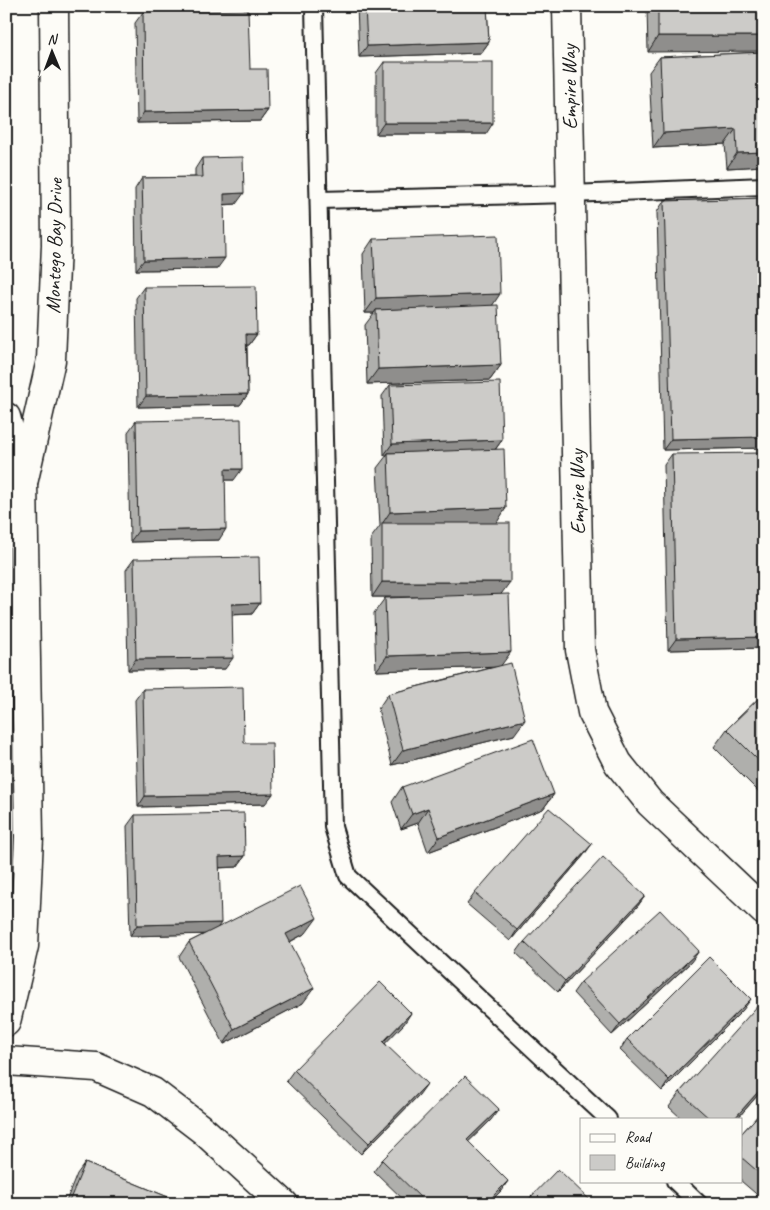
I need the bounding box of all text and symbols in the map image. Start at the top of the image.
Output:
north arrow [28,28,78,78]
text: N [47,31,59,48]
street label: Empire Way [555,42,583,130]
street label: Montego Bay Drive [40,177,68,314]
street label: Empire Way [563,447,591,535]
legend [580,1118,742,1182]
text: Road [625,1128,652,1147]
text: Building [625,1154,665,1173]

